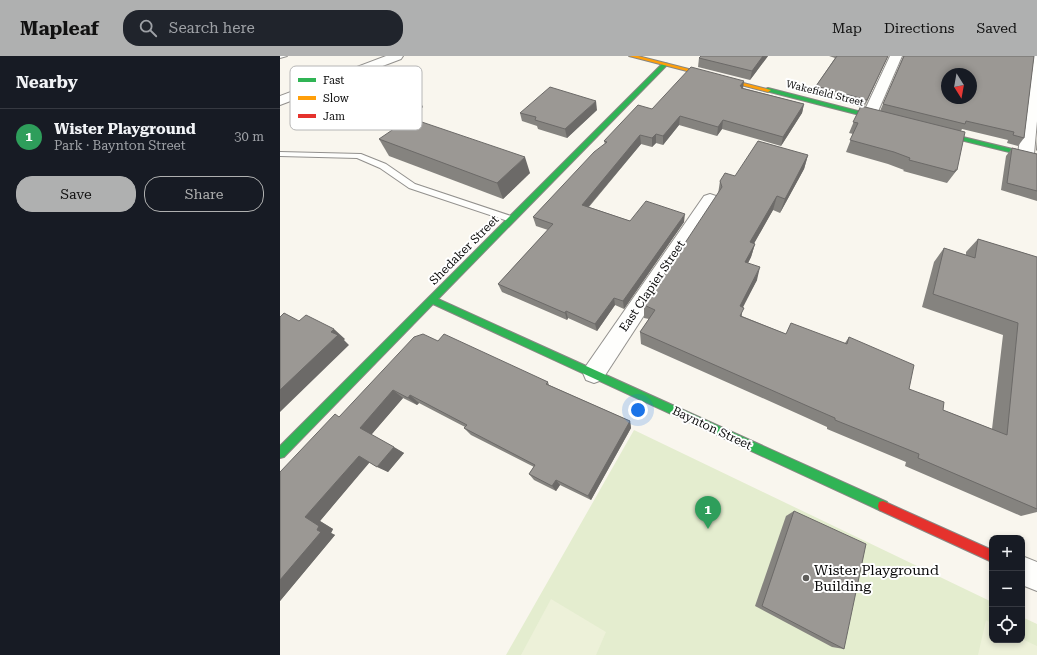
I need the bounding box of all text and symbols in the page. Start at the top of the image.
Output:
search box [123,10,403,46]
text: Mapleaf [20,17,99,40]
icon: search [137,17,159,39]
text: Search here [169,19,255,37]
text: Map [832,20,862,36]
text: Directions [884,20,954,36]
text: Saved [976,20,1017,36]
legend [290,66,422,130]
north arrow [941,68,977,104]
text: Nearby [16,72,78,92]
text: Fast [323,74,344,87]
street label: Wakefield Street [785,78,865,108]
text: Slow [323,92,350,105]
text: Jam [323,110,345,123]
text: Wister Playground [54,120,196,138]
text: 1 [25,129,33,144]
text: 30 m [234,129,264,144]
text: Park · Baynton Street [54,138,186,153]
button: Save [16,176,136,212]
button: Share [144,176,264,212]
street label: Shedaker Street [426,212,502,288]
street label: East Clapier Street [616,237,688,334]
your location [628,400,648,420]
street label: Baynton Street [670,403,754,453]
pin: 1 [695,496,721,529]
map controls [989,535,1025,643]
button: + [989,535,1025,571]
place label: Wister Playground Building [814,562,939,594]
button: − [989,571,1025,607]
marker: Wister Playground Building [801,573,811,583]
button: locate [989,607,1025,643]

